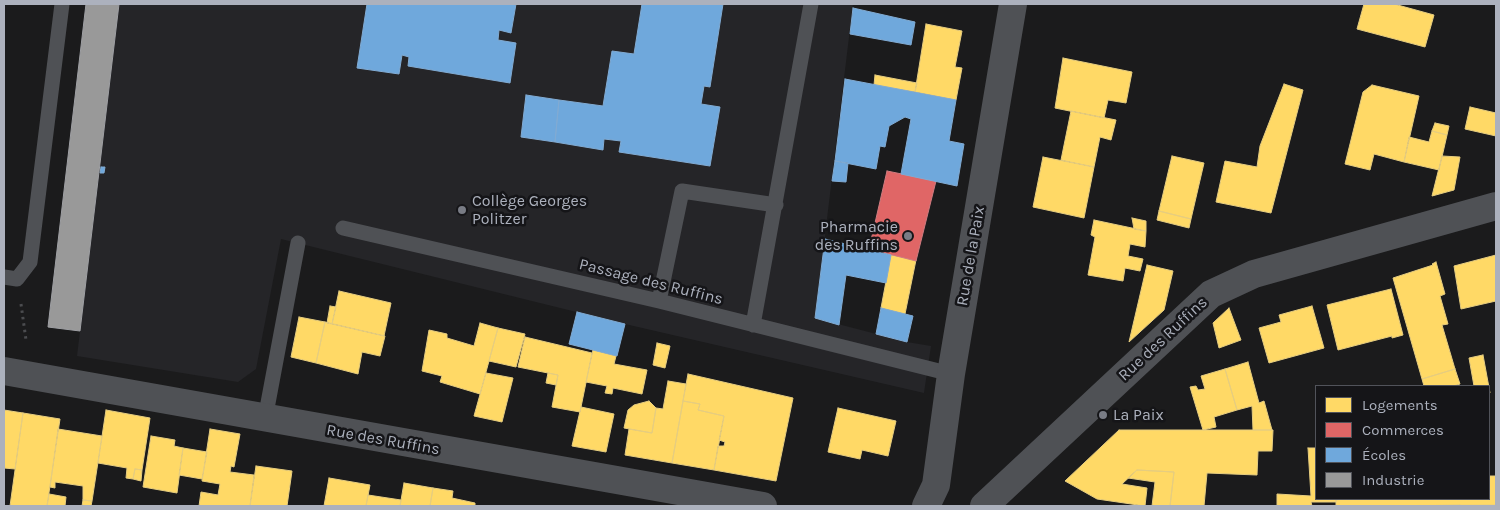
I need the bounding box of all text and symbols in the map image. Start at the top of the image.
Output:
place label: Collège Georges Politzer [472,191,587,229]
marker: Collège Georges Politzer [456,204,468,216]
street label: Rue de la Paix [953,205,989,307]
place label: Pharmacie des Ruffins [815,217,898,255]
marker: Pharmacie des Ruffins [902,230,914,242]
street label: Passage des Ruffins [577,255,725,309]
street label: Rue des Ruffins [1115,293,1211,385]
legend [1315,385,1490,500]
text: Logements [1362,396,1438,414]
place label: La Paix [1113,405,1164,425]
marker: La Paix [1097,409,1109,421]
street label: Rue des Ruffins [325,421,441,459]
text: Commerces [1362,421,1444,439]
text: Écoles [1362,446,1406,464]
text: Industrie [1362,471,1424,489]

